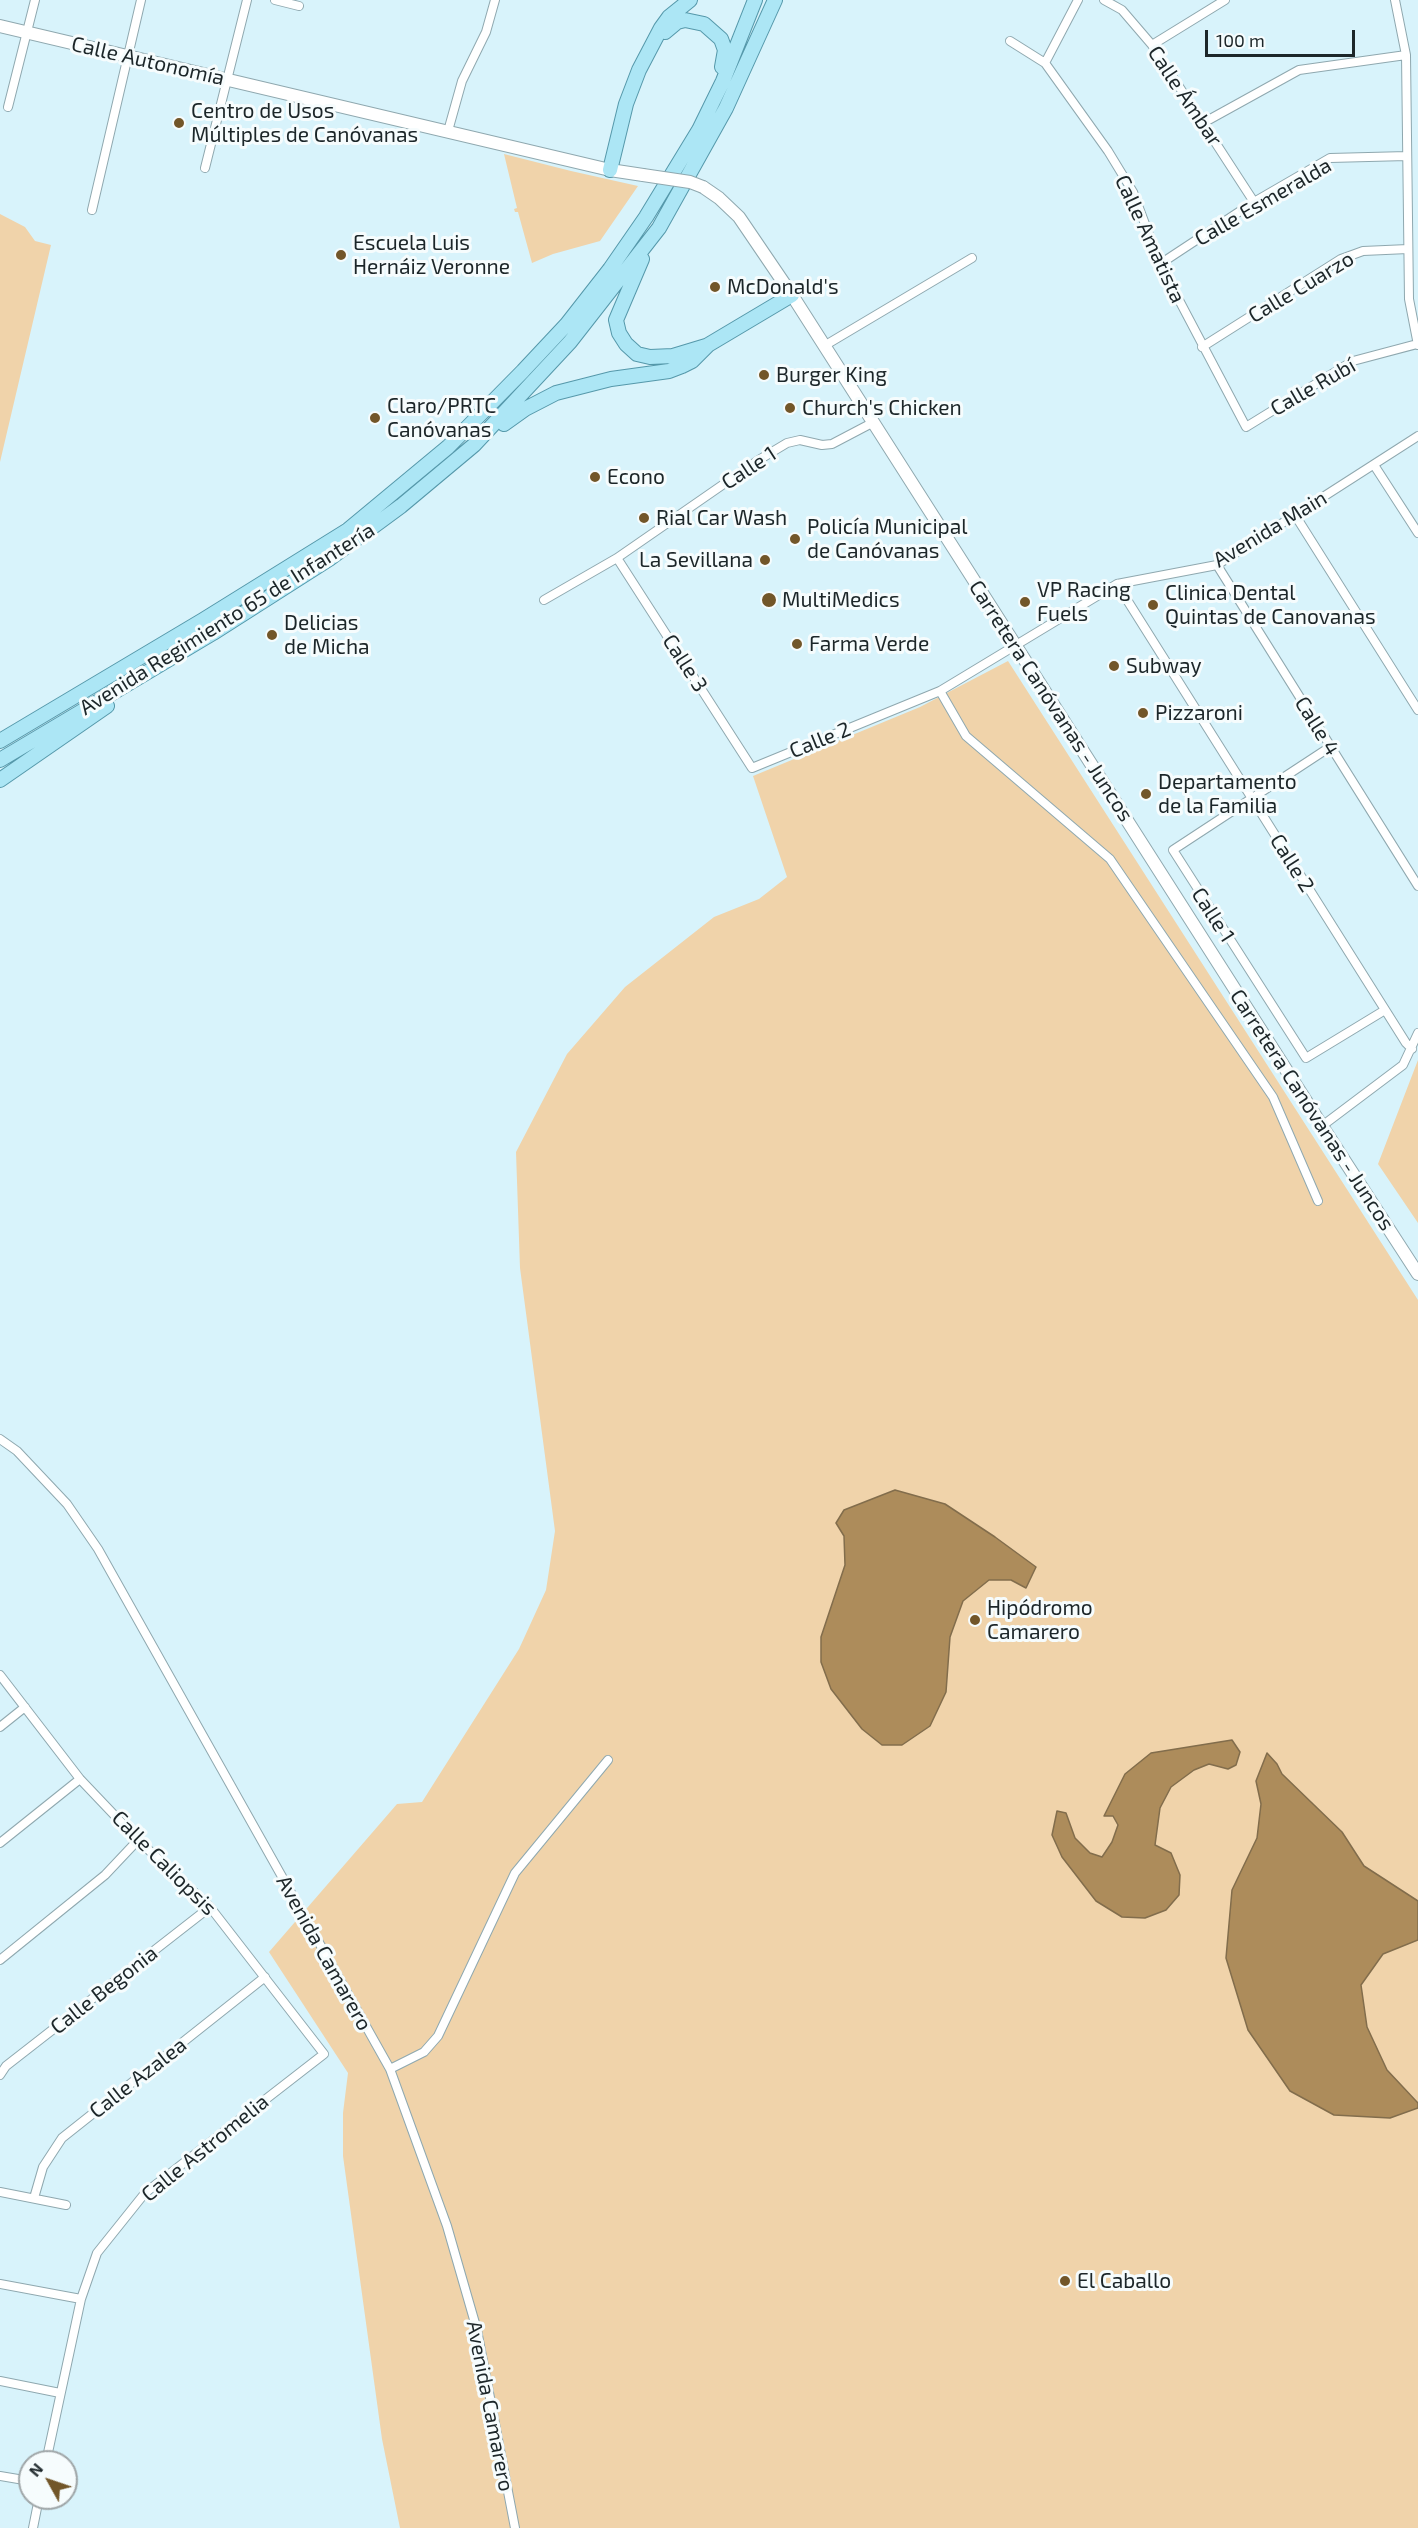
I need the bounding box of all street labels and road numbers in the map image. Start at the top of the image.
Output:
street label: Calle Autonomía [69,31,227,91]
street label: Calle Ámbar [1142,41,1228,151]
street label: Calle Esmeralda [1190,153,1336,251]
street label: Calle Amatista [1109,171,1191,307]
street label: Calle Cuarzo [1244,246,1358,328]
street label: Calle Rubí [1266,353,1360,421]
street label: Calle 1 [717,441,781,495]
street label: Avenida Main [1209,485,1331,573]
street label: Avenida Regimiento 65 de Infantería [75,517,379,721]
street label: Carretera Canóvanas - Juncos [963,576,1139,826]
street label: Calle 3 [657,629,713,697]
street label: Calle 4 [1289,692,1345,760]
street label: Calle 2 [786,716,854,764]
street label: Calle 2 [1264,829,1320,897]
street label: Calle 1 [1186,883,1240,947]
street label: Carretera Canóvanas - Juncos [1224,985,1400,1235]
street label: Calle Caliopsis [106,1805,222,1921]
street label: Avenida Camarero [271,1871,377,2035]
street label: Calle Begonia [46,1940,162,2040]
street label: Calle Azalea [84,2032,192,2124]
street label: Calle Astromelia [136,2089,274,2207]
street label: Avenida Camarero [461,2318,519,2494]

